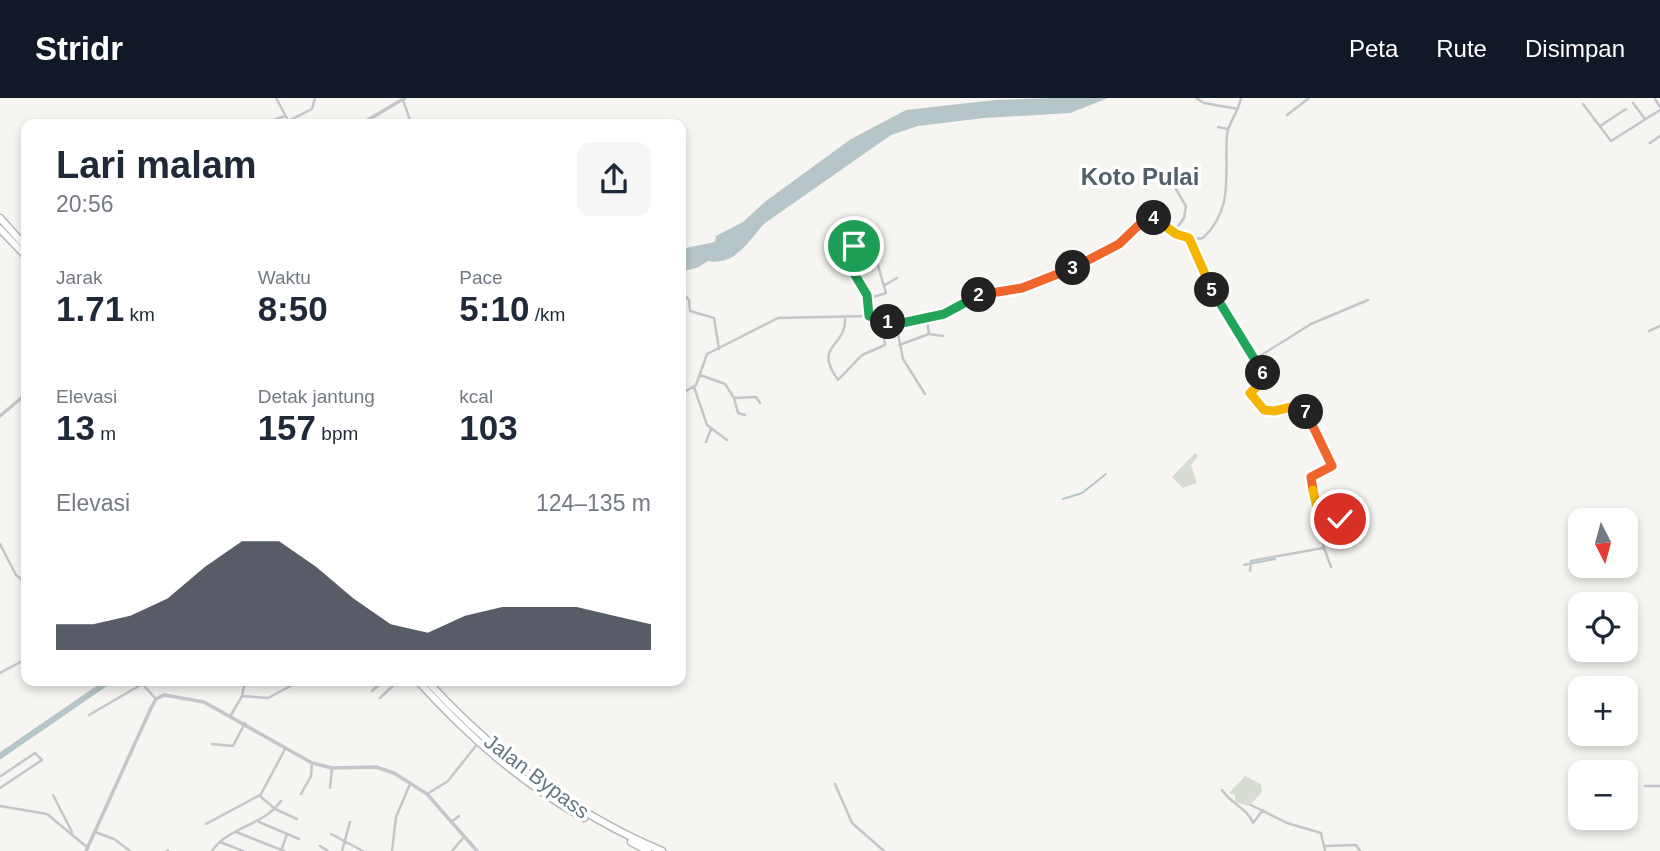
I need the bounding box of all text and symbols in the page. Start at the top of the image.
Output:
text: Stridr [35,30,123,67]
text: Peta [1349,35,1398,62]
text: Rute [1436,35,1487,62]
text: Disimpan [1525,35,1625,62]
button: share [577,142,651,216]
text: Lari malam [56,144,257,186]
district label: Koto Pulai [1081,163,1199,190]
text: 20:56 [56,191,114,217]
pin: 4 [1136,200,1172,236]
text: 4 [1148,207,1159,228]
pin [824,216,884,276]
icon: arrive [835,227,873,265]
pin: 3 [1056,250,1090,286]
text: 3 [1067,257,1078,278]
text: Jarak [56,267,102,288]
text: Waktu [258,267,311,288]
text: Pace [459,267,503,288]
pin: 5 [1194,272,1230,308]
pin: 2 [962,278,996,312]
text: 5 [1206,279,1217,300]
text: 2 [973,284,984,305]
text: 1.71 [56,289,124,328]
text: 8:50 [258,289,328,328]
text: 5:10 [459,289,529,328]
text: km [124,304,155,325]
text: /km [529,304,565,325]
pin: 1 [870,304,906,340]
text: 1 [882,311,893,332]
pin: 6 [1246,356,1280,390]
text: 6 [1257,362,1268,383]
text: Elevasi [56,386,117,407]
text: Detak jantung [258,386,375,407]
text: kcal [459,386,493,407]
pin: 7 [1288,394,1324,430]
text: 7 [1300,401,1311,422]
text: 13 [56,408,95,447]
text: 157 [258,408,316,447]
text: 103 [459,408,518,447]
text: m [95,423,116,444]
text: bpm [316,423,358,444]
pin [1310,489,1370,549]
text: Elevasi [56,490,130,516]
text: 124–135 m [536,490,651,516]
icon: check [1321,500,1359,538]
north arrow [1568,508,1638,578]
map controls [1568,508,1638,830]
button: locate [1568,592,1638,662]
button: + [1568,676,1638,746]
street label: Jalan Bypass [480,729,594,823]
button: − [1568,760,1638,830]

